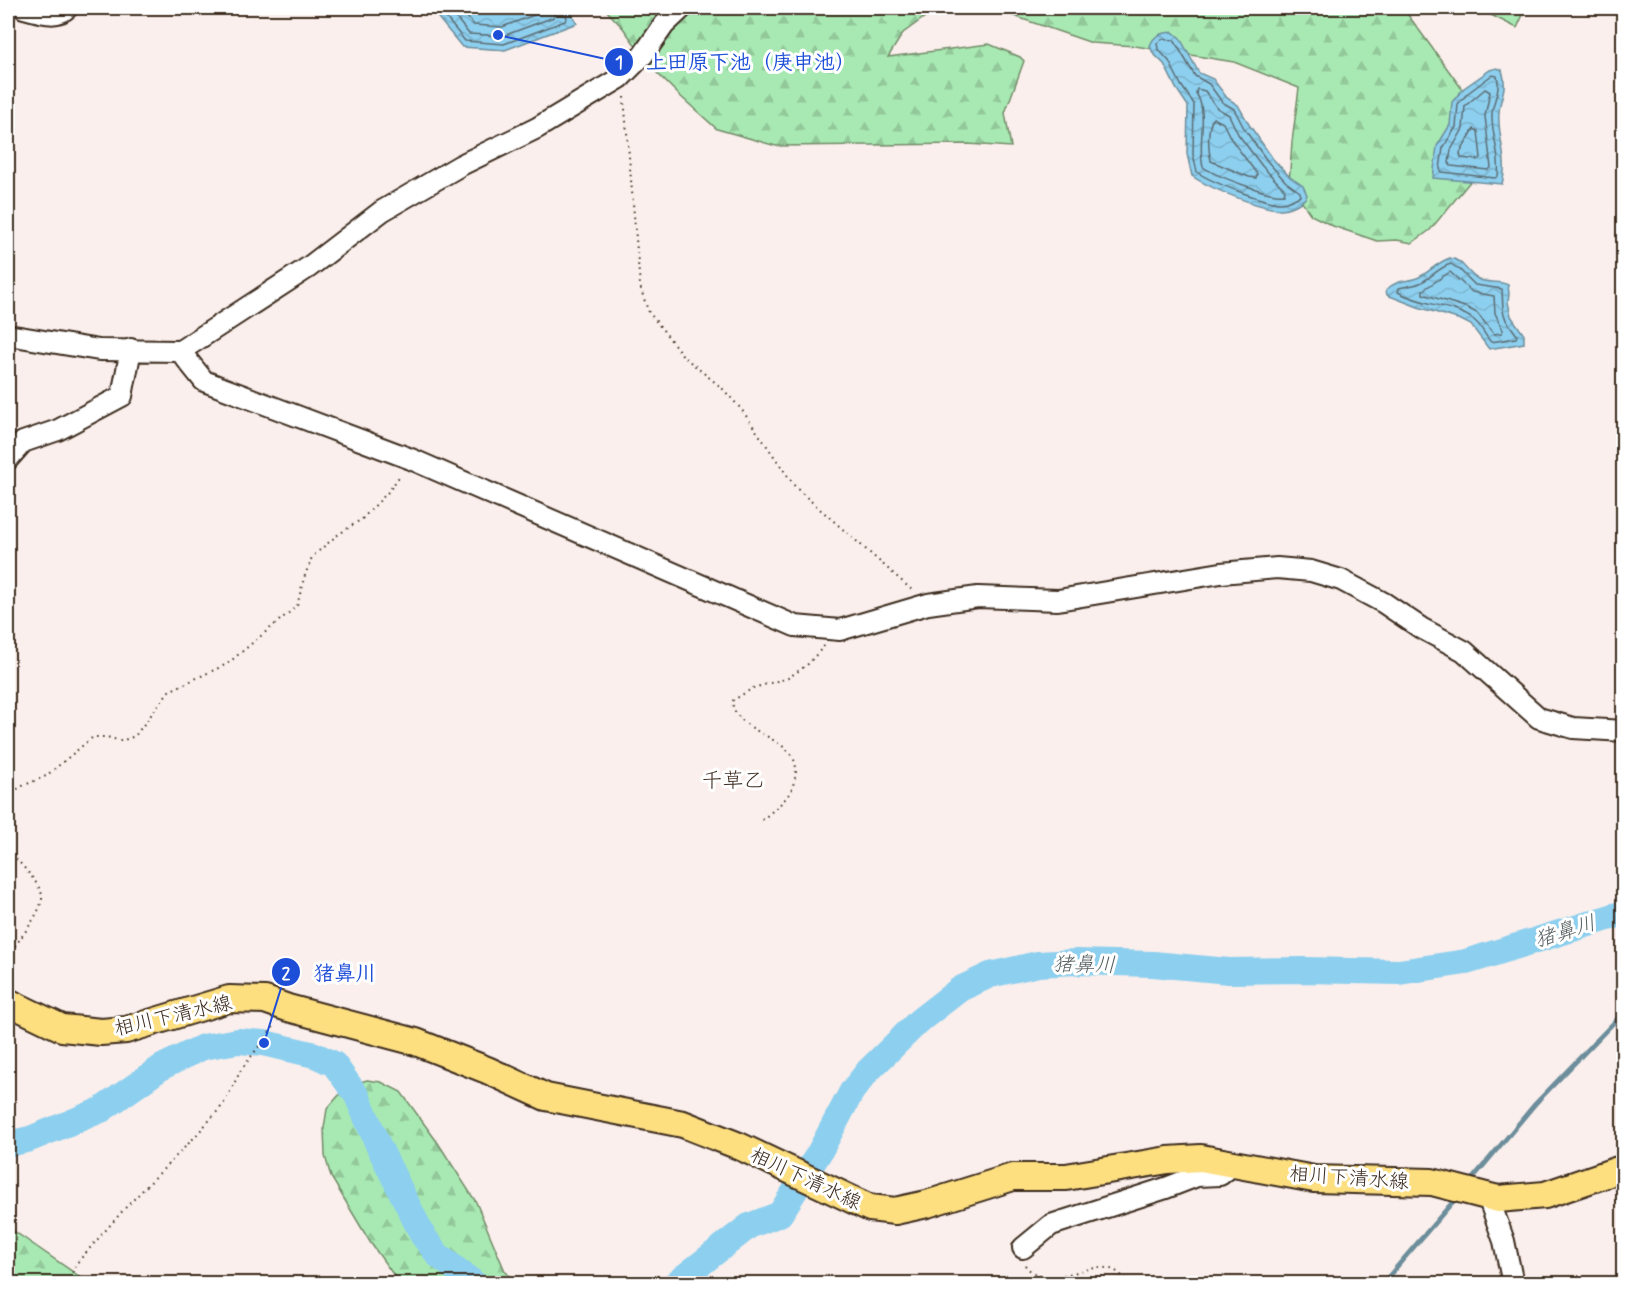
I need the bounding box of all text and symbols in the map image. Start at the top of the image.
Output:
callout: 上田原下池（庚申池） [604,43,868,82]
text: 上田原下池（庚申池） [646,49,856,77]
text: 1 [615,51,623,75]
district label: 千草乙 [702,767,765,795]
water label: 猪鼻川 [1531,909,1600,955]
water label: 猪鼻川 [1052,950,1116,980]
callout: 猪鼻川 [271,953,388,992]
text: 猪鼻川 [314,960,377,988]
text: 2 [282,962,291,986]
street label: 相川下清水線 [112,990,235,1043]
street label: 相川下清水線 [745,1142,865,1217]
street label: 相川下清水線 [1288,1161,1410,1196]

